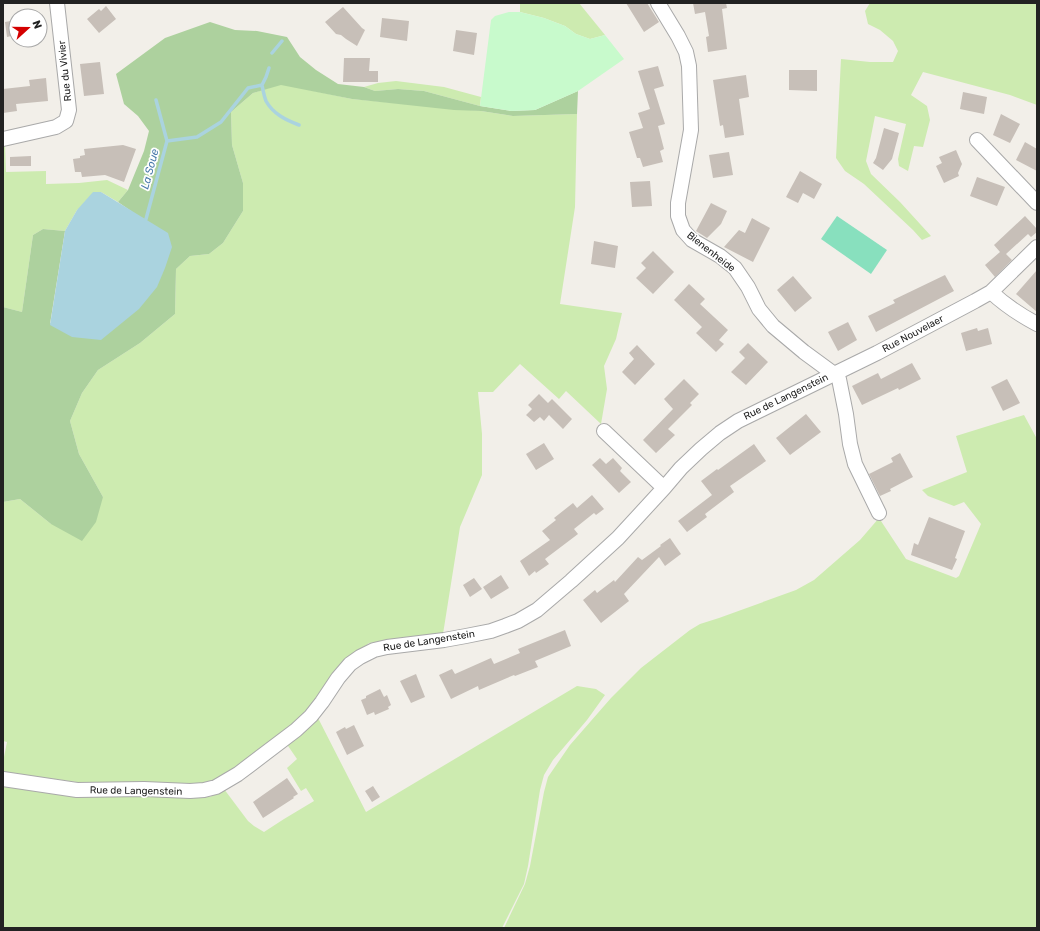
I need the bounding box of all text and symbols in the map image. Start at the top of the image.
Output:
north arrow [8,8,48,48]
text: N [29,19,44,31]
street label: Rue du Vivier [56,40,74,102]
water label: La Soue [138,147,162,191]
street label: Bienenheide [684,229,738,275]
street label: Rue Nouvelaer [880,313,946,355]
street label: Rue de Langenstein [742,371,830,423]
street label: Rue de Langenstein [382,628,476,654]
street label: Rue de Langenstein [90,784,182,798]

